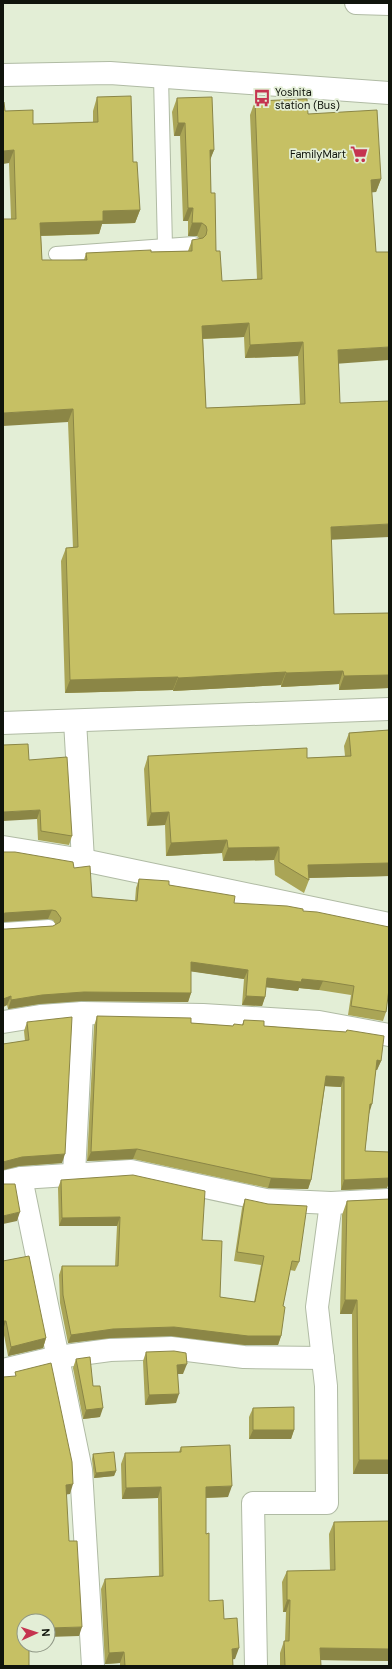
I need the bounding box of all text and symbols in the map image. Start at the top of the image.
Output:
place label: Yoshita station (Bus) [275,85,340,112]
bus stop icon: Yoshita station (Bus) [252,88,272,108]
supermarket icon: FamilyMart [349,144,369,164]
place label: FamilyMart [290,147,346,161]
north arrow [16,1613,56,1653]
text: N [39,1628,53,1637]

